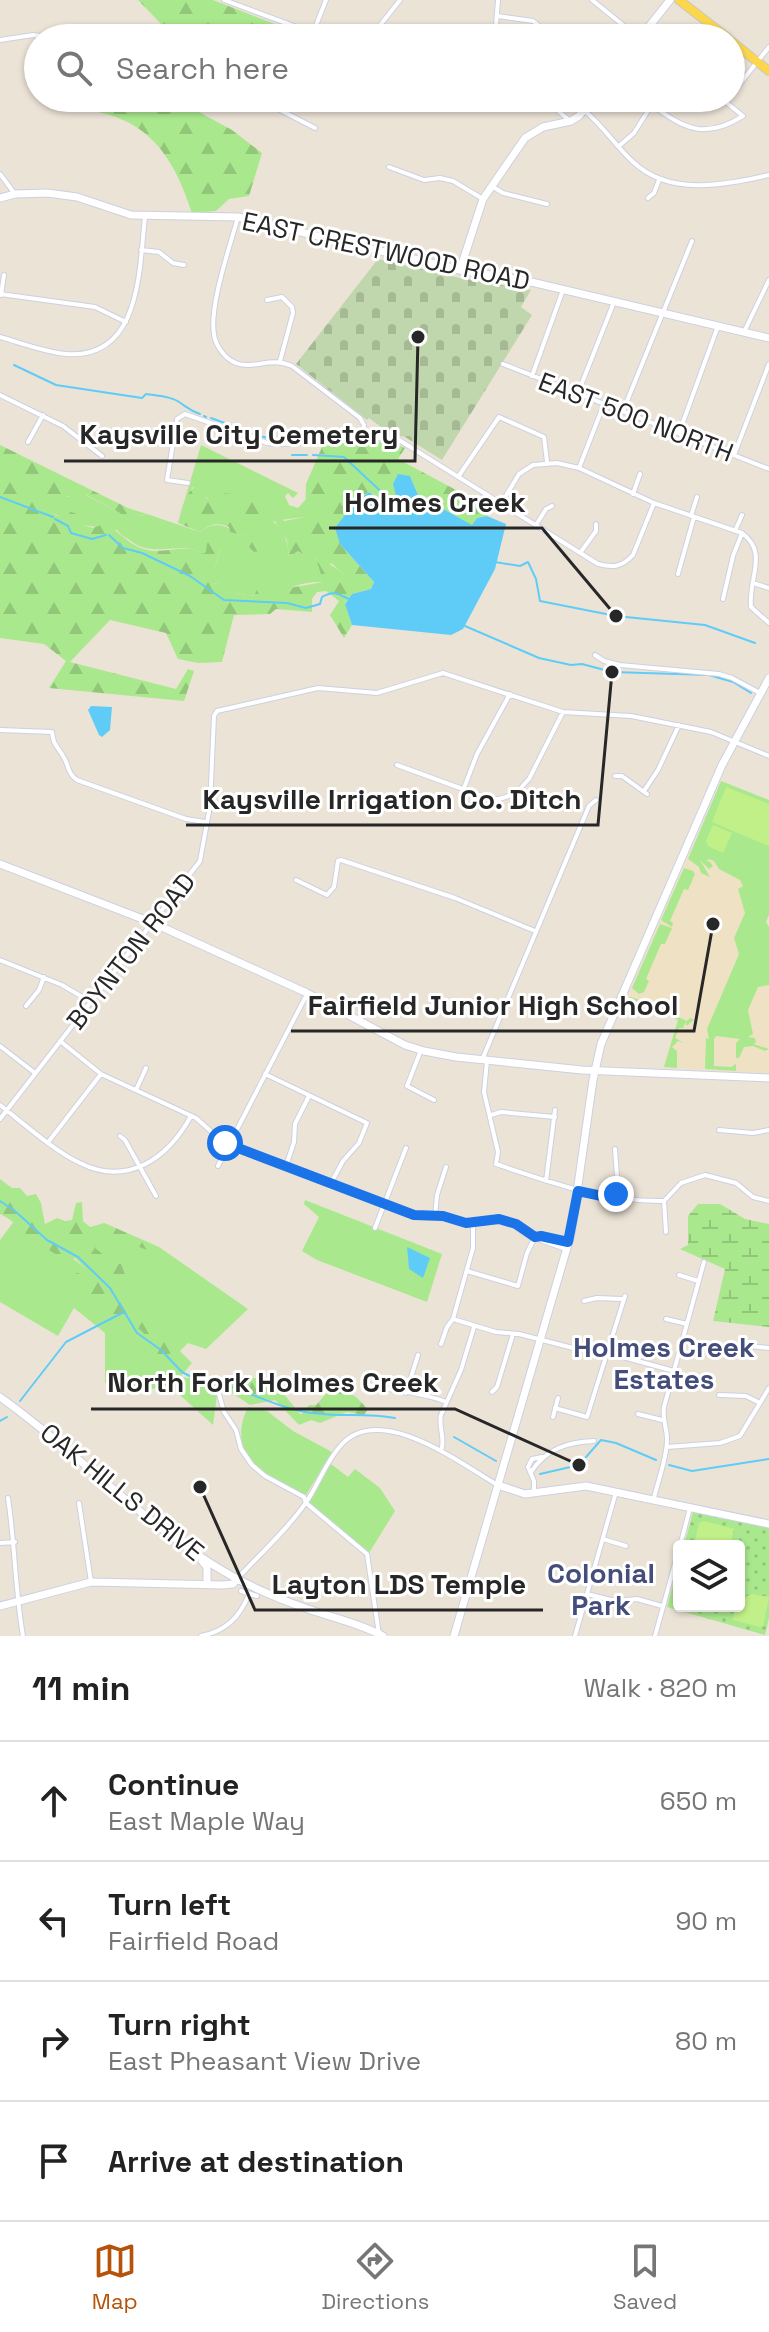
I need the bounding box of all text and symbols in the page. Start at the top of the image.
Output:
search box [24,24,745,112]
icon: search [52,46,96,90]
text: Search here [116,49,289,88]
street label: EAST CRESTWOOD ROAD [239,204,533,298]
street label: EAST 500 NORTH [534,364,738,470]
callout: Kaysville City Cemetery [64,409,415,461]
text: Kaysville City Cemetery [80,416,398,452]
callout: Holmes Creek [329,476,542,528]
text: Holmes Creek [344,484,526,520]
callout: Kaysville Irrigation Co. Ditch [186,773,598,825]
text: Kaysville Irrigation Co. Ditch [202,781,582,817]
street label: BOYNTON ROAD [59,866,203,1036]
callout: Fairfield Junior High School [291,979,694,1031]
text: Fairfield Junior High School [308,987,678,1023]
route start [207,1125,243,1161]
route end [598,1176,634,1212]
district label: Holmes Creek Estates [573,1329,755,1397]
callout: North Fork Holmes Creek [91,1357,455,1409]
text: North Fork Holmes Creek [107,1364,439,1400]
street label: OAK HILLS DRIVE [33,1415,211,1569]
map controls [673,1540,745,1612]
button: layers [673,1540,745,1612]
district label: Colonial Park [547,1555,655,1623]
callout: Layton LDS Temple [255,1558,543,1610]
text: Layton LDS Temple [272,1566,526,1602]
text: 11 min [32,1667,130,1710]
text: Walk · 820 m [583,1671,737,1705]
text: Continue [108,1765,239,1804]
icon: ahead [32,1779,76,1823]
text: 650 m [660,1784,737,1818]
text: East Maple Way [108,1804,305,1838]
text: Turn left [108,1885,231,1924]
icon: left [32,1899,76,1943]
text: 90 m [675,1904,737,1938]
text: Fairfield Road [108,1924,279,1958]
text: Turn right [108,2005,251,2044]
icon: right [32,2019,76,2063]
text: 80 m [675,2024,737,2058]
text: East Pheasant View Drive [108,2044,421,2078]
icon: arrive [32,2139,76,2183]
text: Arrive at destination [108,2142,404,2181]
tab: Map [92,2239,138,2315]
tab: Directions [321,2239,429,2315]
tab: Saved [613,2239,677,2315]

